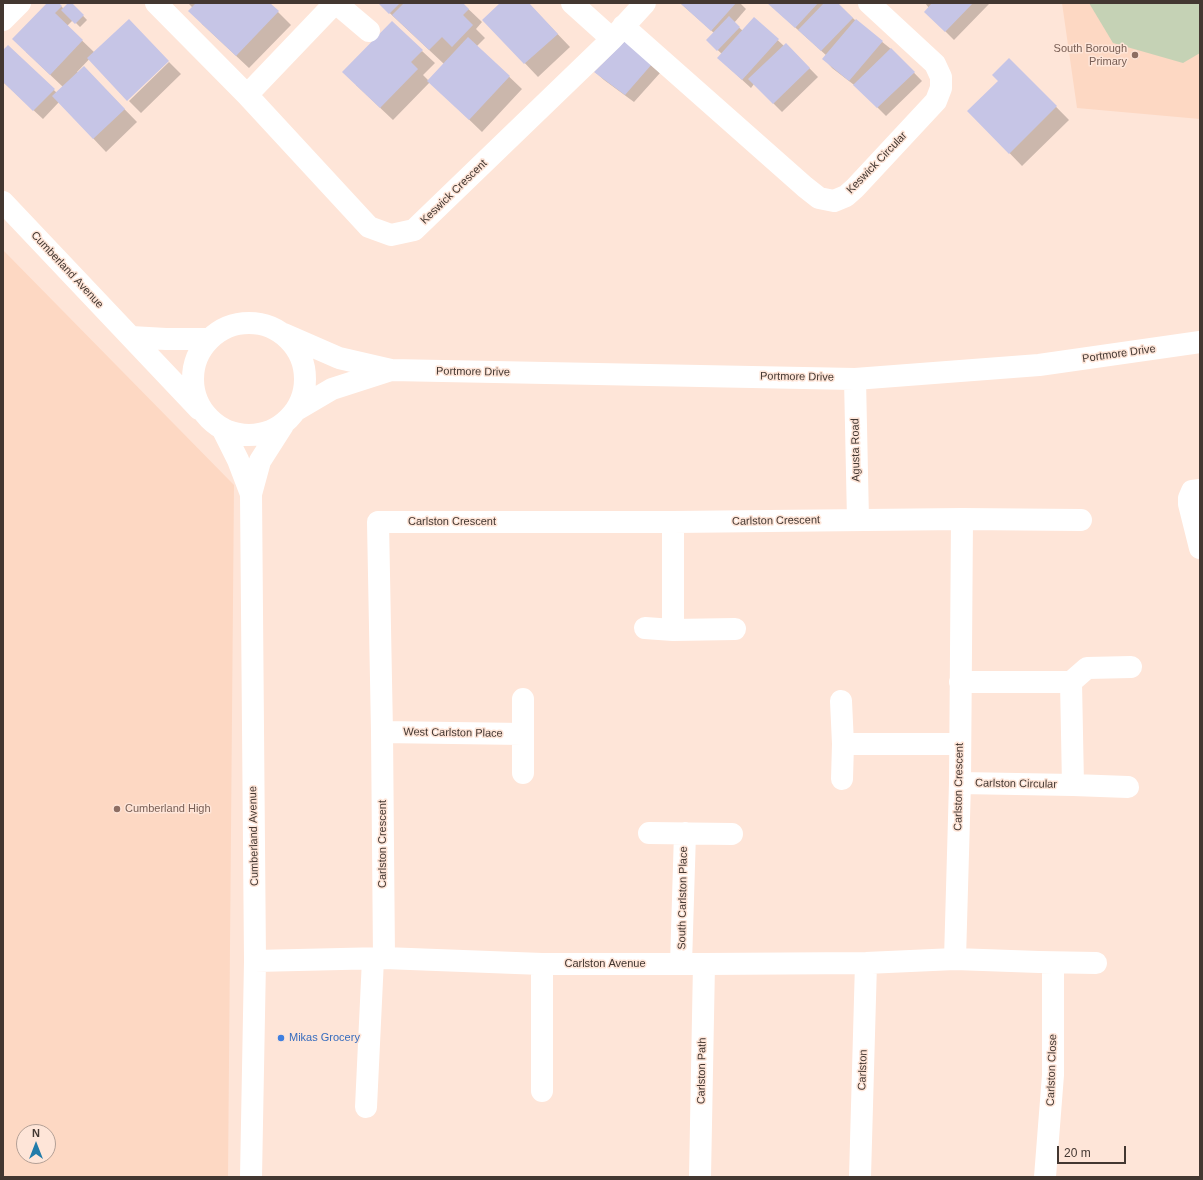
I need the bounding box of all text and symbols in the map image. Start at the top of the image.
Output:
place label: South Borough Primary [1054,42,1127,68]
marker: South Borough Primary [1130,50,1140,60]
street label: Keswick Circular [844,129,910,197]
street label: Keswick Crescent [418,157,490,227]
street label: Cumberland Avenue [28,229,106,311]
street label: Portmore Drive [1081,342,1157,366]
street label: Portmore Drive [436,365,510,379]
street label: Portmore Drive [760,370,834,384]
street label: Agusta Road [849,418,863,482]
street label: Carlston Crescent [732,514,820,528]
street label: Carlston Crescent [408,515,496,529]
street label: West Carlston Place [403,726,503,740]
street label: Carlston Crescent [952,743,966,831]
street label: Carlston Circular [975,777,1057,791]
street label: Cumberland Avenue [247,786,261,886]
street label: Carlston Crescent [376,800,390,888]
place label: Cumberland High [125,802,211,816]
marker: Cumberland High [112,804,122,814]
street label: South Carlston Place [675,846,691,950]
street label: Carlston Avenue [564,957,646,971]
place label: Mikas Grocery [289,1031,360,1045]
marker: Mikas Grocery [276,1033,286,1043]
street label: Carlston Close [1044,1034,1060,1106]
street label: Carlston Path [695,1038,709,1104]
street label: Carlston [856,1049,870,1091]
north arrow [16,1124,56,1164]
text: N [32,1127,40,1139]
scale bar [1059,1138,1128,1164]
text: 20 m [1064,1146,1091,1160]

